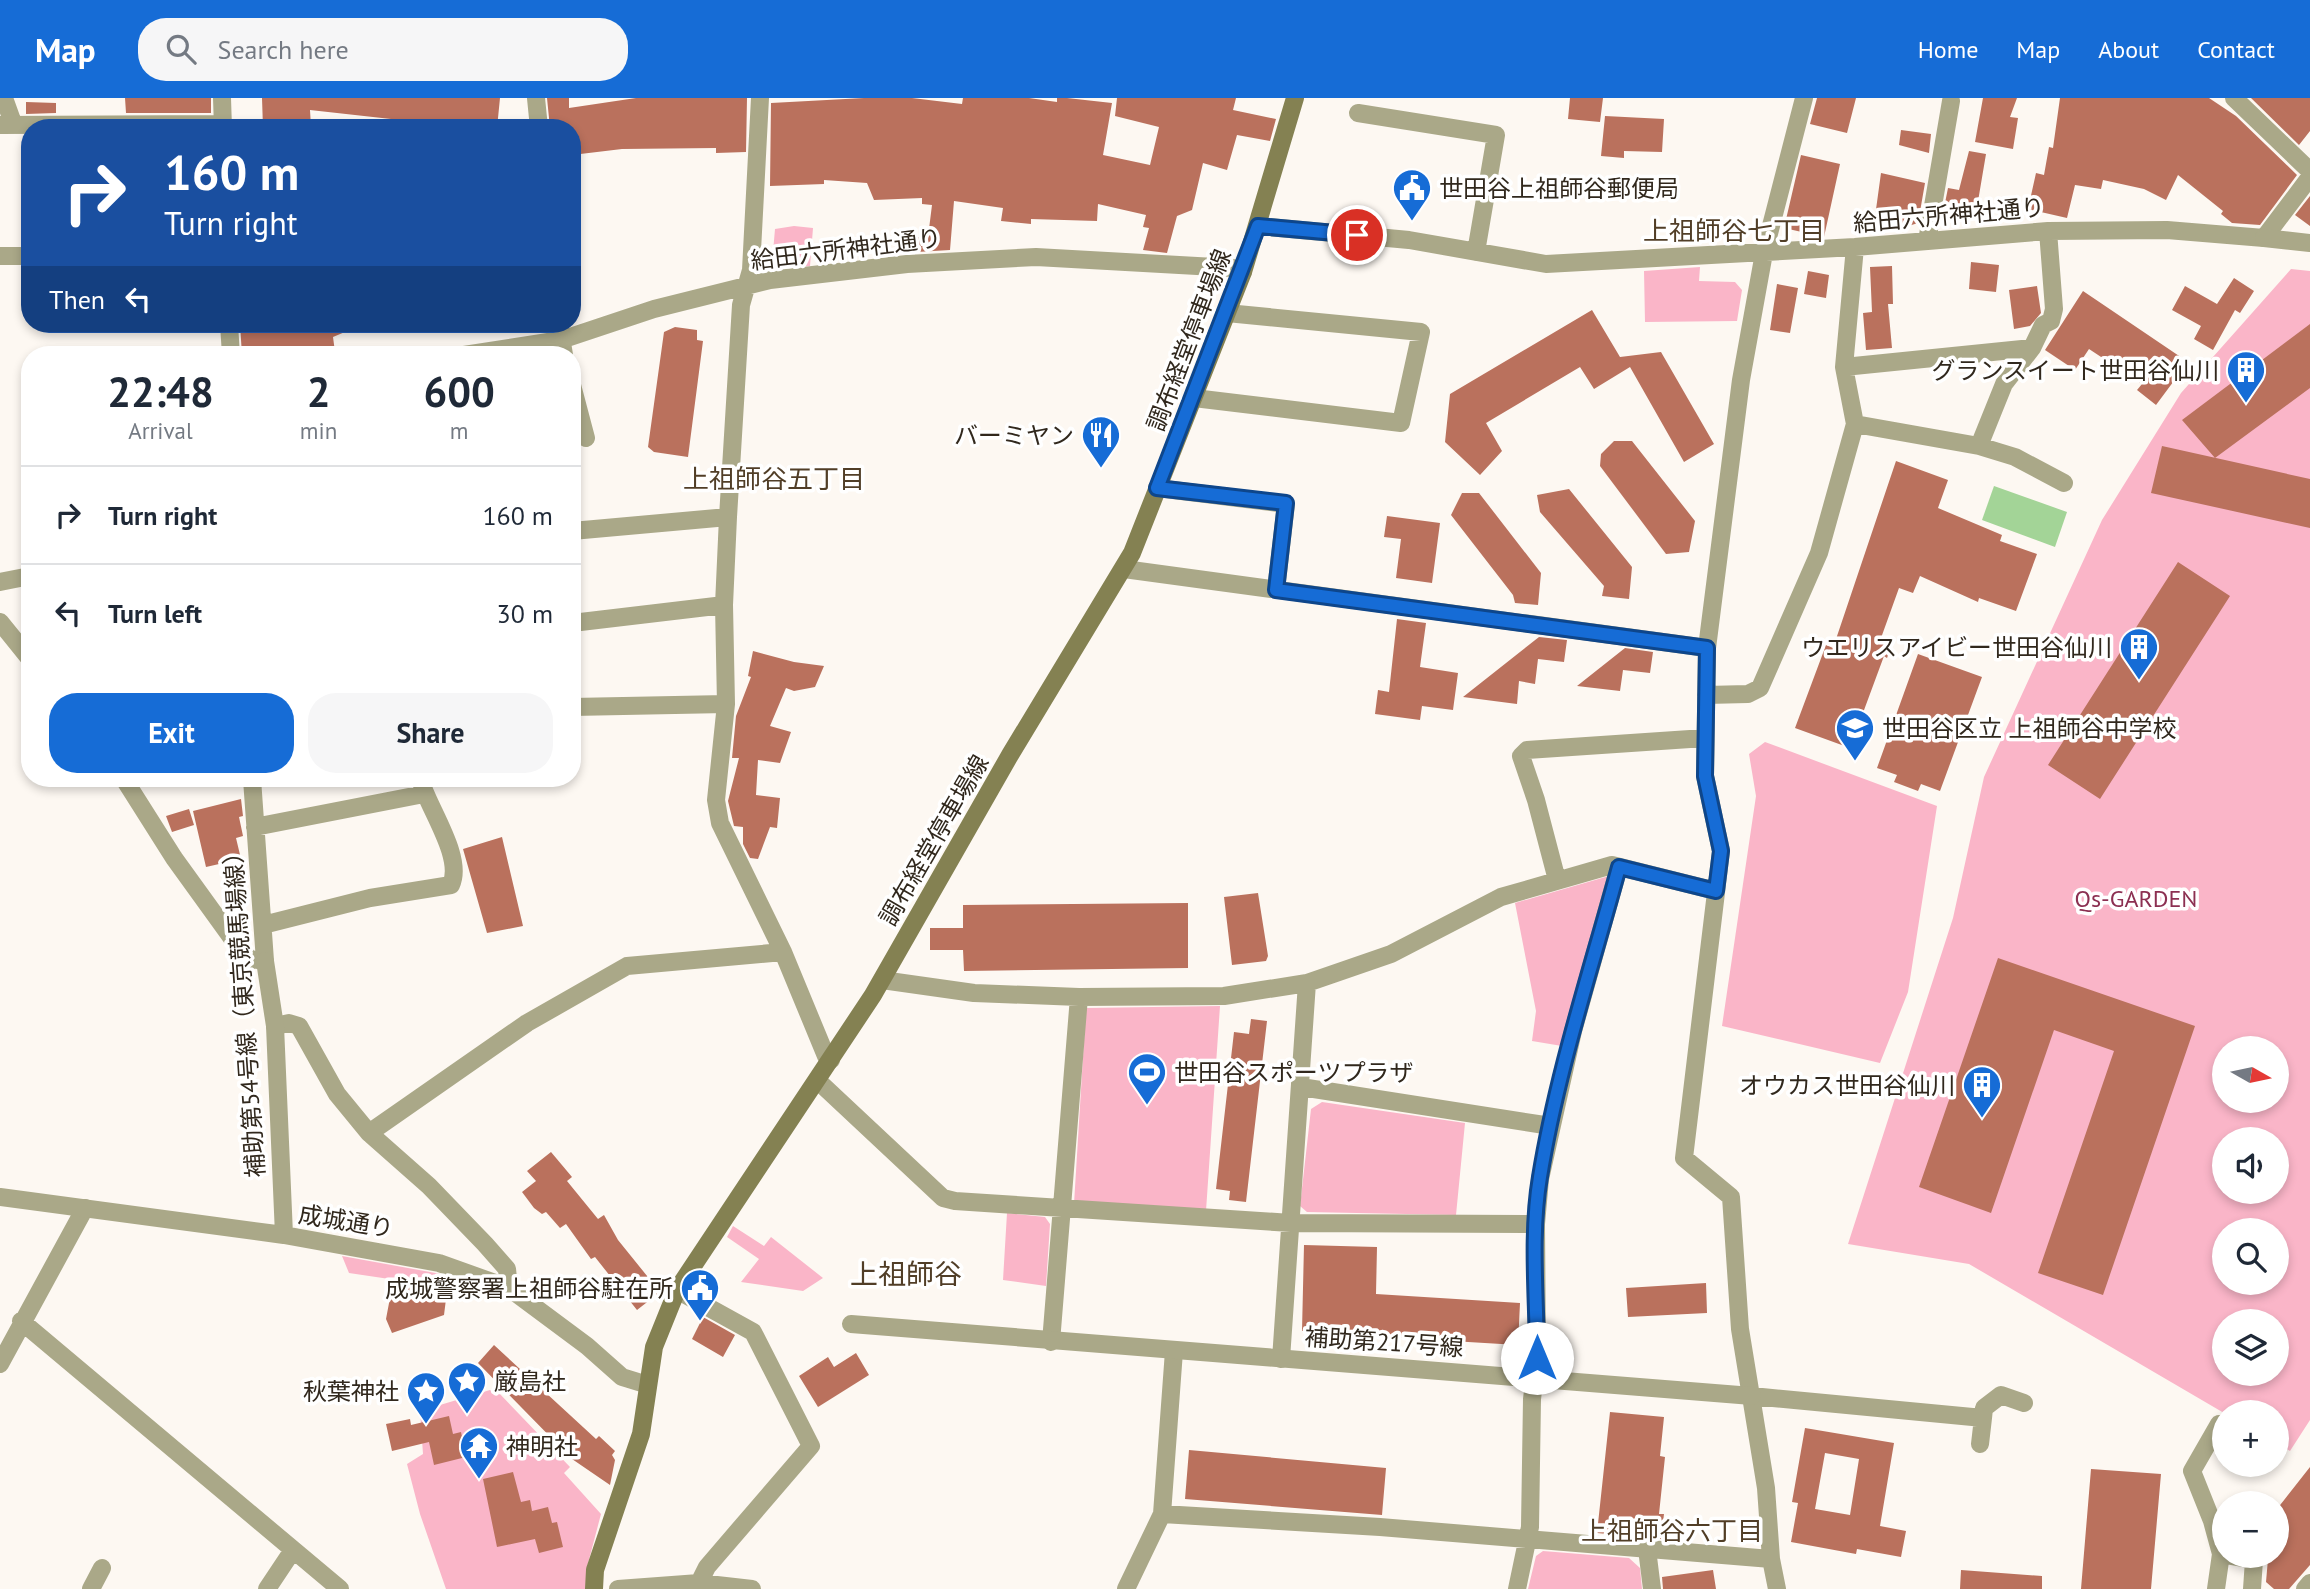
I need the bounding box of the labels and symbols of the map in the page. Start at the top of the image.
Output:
public building icon: 世田谷上祖師谷郵便局 [1391,167,1433,222]
place label: 世田谷上祖師谷郵便局 [1439,173,1679,204]
street label: 給田六所神社通り [1852,191,2046,239]
pin [1327,205,1387,265]
district label: 上祖師谷七丁目 [1643,214,1825,247]
street label: 給田六所神社通り [749,222,943,276]
street label: 調布経堂停車場線 [1140,245,1238,435]
building icon: グランスイート世田谷仙川 [2225,349,2267,404]
place label: グランスイート世田谷仙川 [1931,355,2219,386]
restaurant icon: バーミヤン [1080,414,1122,469]
place label: バーミヤン [954,420,1074,451]
district label: 上祖師谷五丁目 [683,462,865,495]
building icon: ウエリスアイビー世田谷仙川 [2118,626,2160,681]
place label: ウエリスアイビー世田谷仙川 [1801,632,2112,663]
school or university icon: 世田谷区立 上祖師谷中学校 [1834,707,1876,762]
place label: 世田谷区立 上祖師谷中学校 [1882,713,2176,744]
street label: 調布経堂停車場線 [873,749,995,931]
street label: 補助第54号線（東京競馬場線） [217,839,271,1179]
park label: Qs-GARDEN [2075,883,2197,914]
north arrow [2212,1036,2289,1113]
sports icon: 世田谷スポーツプラザ [1126,1051,1168,1106]
place label: 世田谷スポーツプラザ [1174,1057,1414,1088]
building icon: オウカス世田谷仙川 [1961,1064,2003,1119]
place label: オウカス世田谷仙川 [1739,1070,1955,1101]
street label: 成城通り [296,1198,396,1244]
district label: 上祖師谷 [850,1255,962,1292]
public building icon: 成城警察署上祖師谷駐在所 [679,1267,721,1322]
place label: 成城警察署上祖師谷駐在所 [385,1273,673,1304]
street label: 補助第217号線 [1303,1321,1465,1363]
position arrow [1500,1321,1574,1395]
place icon: 厳島社 [446,1360,488,1415]
place label: 厳島社 [494,1366,566,1397]
place icon: 秋葉神社 [405,1370,447,1425]
place label: 秋葉神社 [303,1376,399,1407]
temple icon: 神明社 [458,1425,500,1480]
place label: 神明社 [506,1431,578,1462]
district label: 上祖師谷六丁目 [1581,1514,1763,1547]

